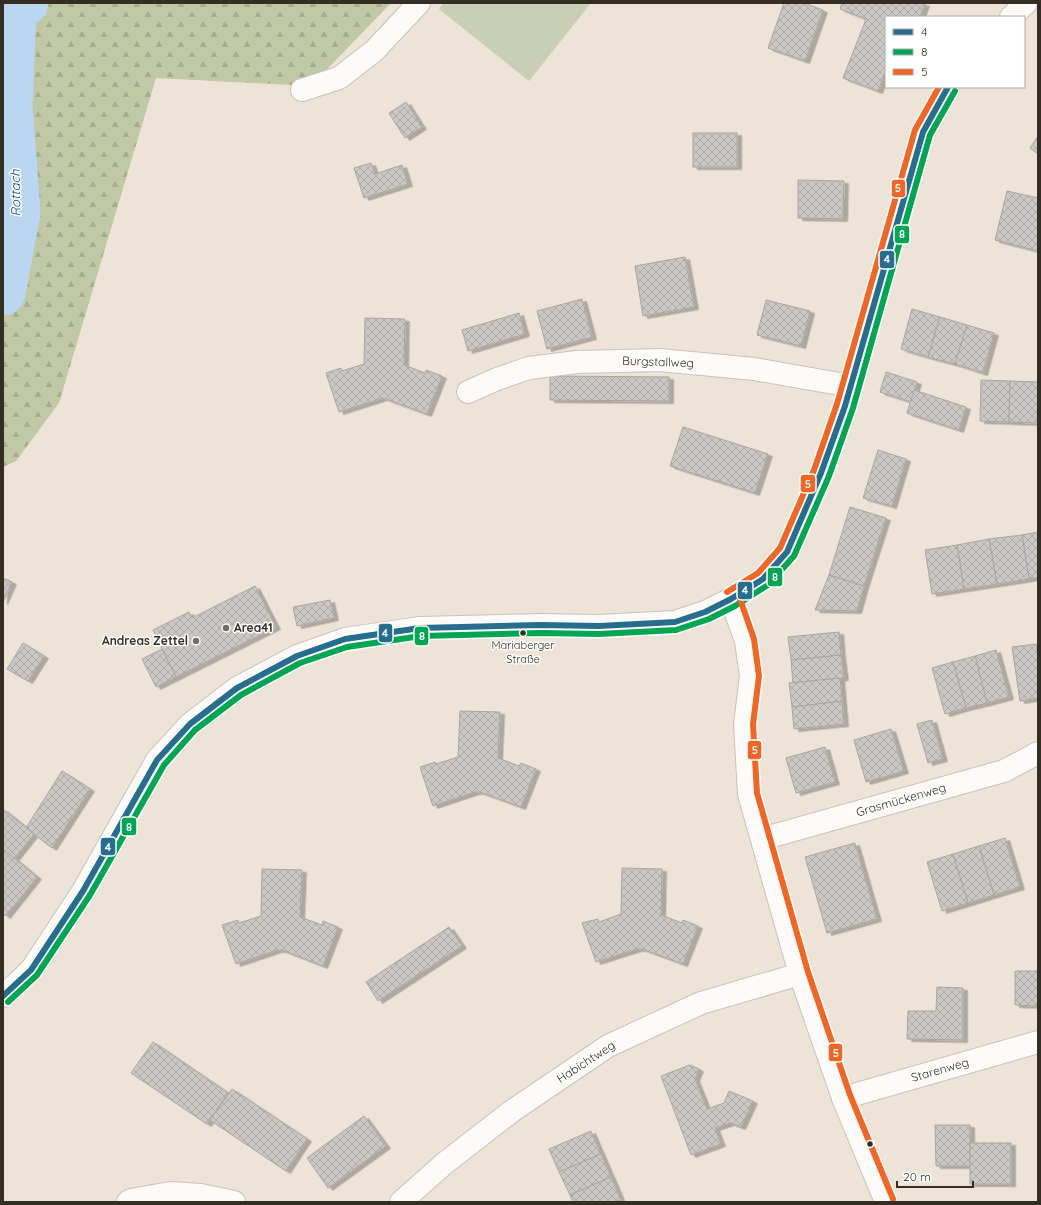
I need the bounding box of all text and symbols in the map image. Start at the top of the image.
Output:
legend [885,16,1025,88]
text: 4 [921,24,927,39]
text: 8 [921,44,927,59]
text: 5 [921,64,928,79]
water label: Rottach [7,169,23,217]
line badge: 5 [891,179,906,198]
text: 5 [895,181,901,195]
line badge: 8 [894,225,910,244]
text: 8 [899,227,905,241]
line badge: 4 [879,250,895,269]
text: 4 [884,252,891,266]
street label: Burgstallweg [622,353,694,370]
line badge: 5 [800,474,816,493]
text: 5 [805,477,811,491]
line badge: 8 [767,567,783,587]
text: 8 [772,570,778,584]
line badge: 4 [737,581,753,600]
text: 4 [742,583,749,597]
place label: Area41 [234,620,273,635]
marker: Area41 [221,623,231,633]
line badge: 4 [378,623,393,643]
text: 4 [382,626,389,640]
line badge: 8 [414,626,429,646]
marker: Mariaberger Straße [518,628,528,638]
text: 8 [419,629,425,643]
place label: Andreas Zettel [102,633,188,648]
marker: Andreas Zettel [191,636,201,646]
place label: Mariaberger Straße [491,638,555,666]
line badge: 5 [747,740,762,760]
text: 5 [752,743,758,757]
street label: Grasmückenweg [854,780,948,820]
line badge: 8 [121,817,137,836]
text: 8 [126,820,132,834]
line badge: 4 [100,837,116,856]
text: 4 [105,840,112,854]
street label: Habichtweg [554,1037,618,1086]
line badge: 5 [828,1043,843,1062]
text: 5 [833,1046,839,1060]
street label: Starenweg [909,1054,970,1085]
unlabelled marker [865,1139,875,1149]
scale bar [897,1163,973,1189]
text: 20 m [903,1169,931,1184]

